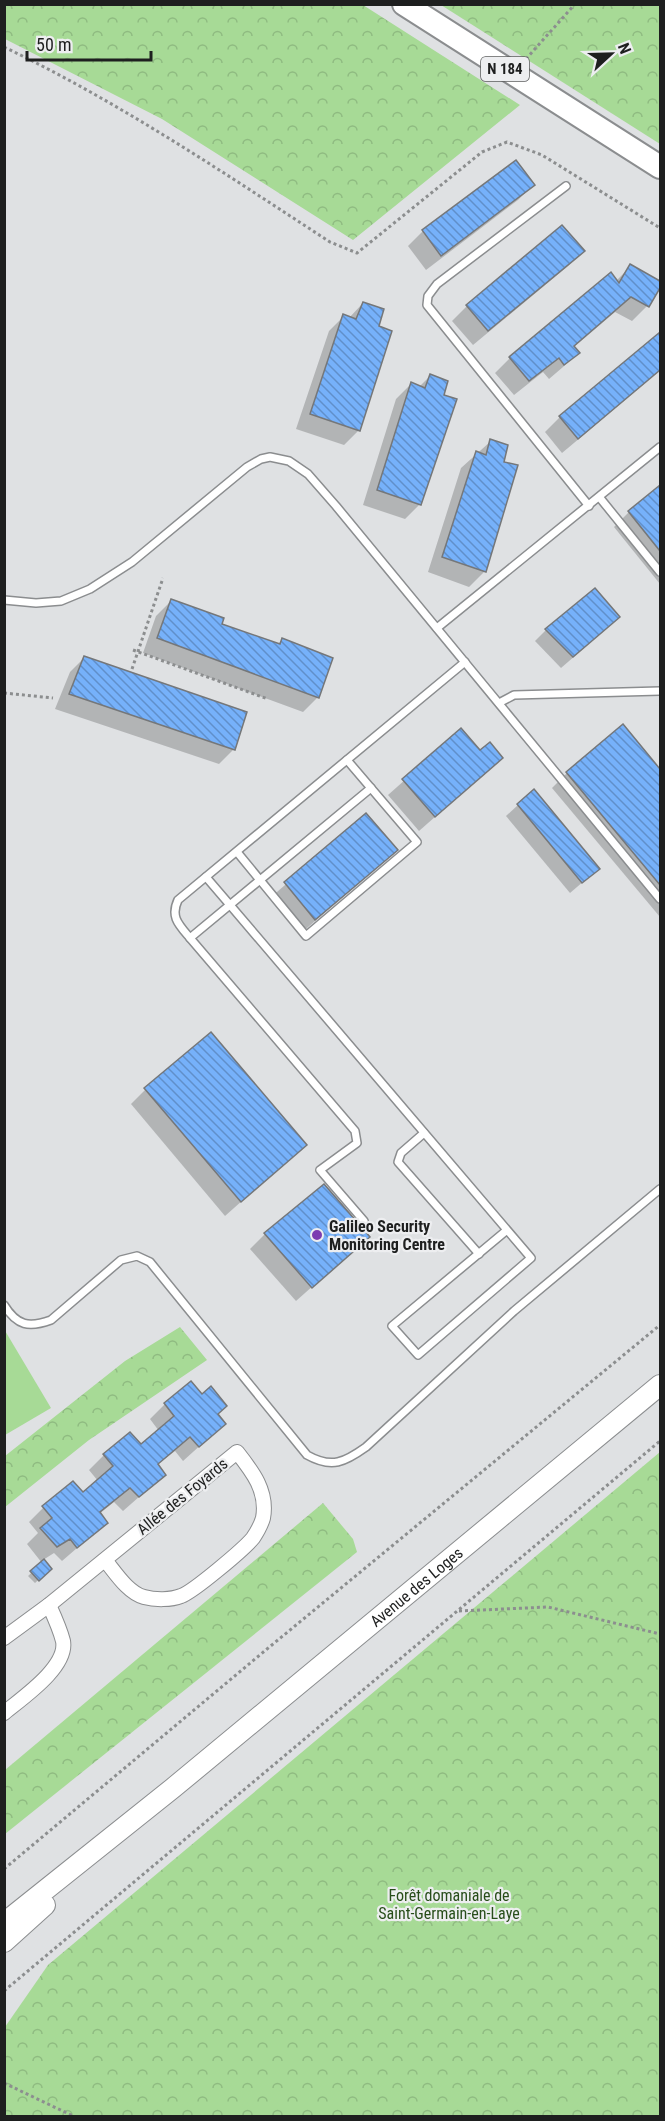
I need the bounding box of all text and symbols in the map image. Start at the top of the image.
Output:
scale bar [27,24,152,62]
north arrow [581,24,641,84]
text: 50 m [36,34,71,55]
text: N [614,40,635,57]
road number: N 184 [481,57,529,81]
place label: Galileo Security Monitoring Centre [329,1217,445,1254]
marker: Galileo Security Monitoring Centre [310,1228,324,1242]
street label: Allée des Foyards [133,1454,232,1539]
street label: Avenue des Loges [366,1543,467,1631]
park label: Forêt domaniale de Saint-Germain-en-Laye [378,1886,520,1923]

